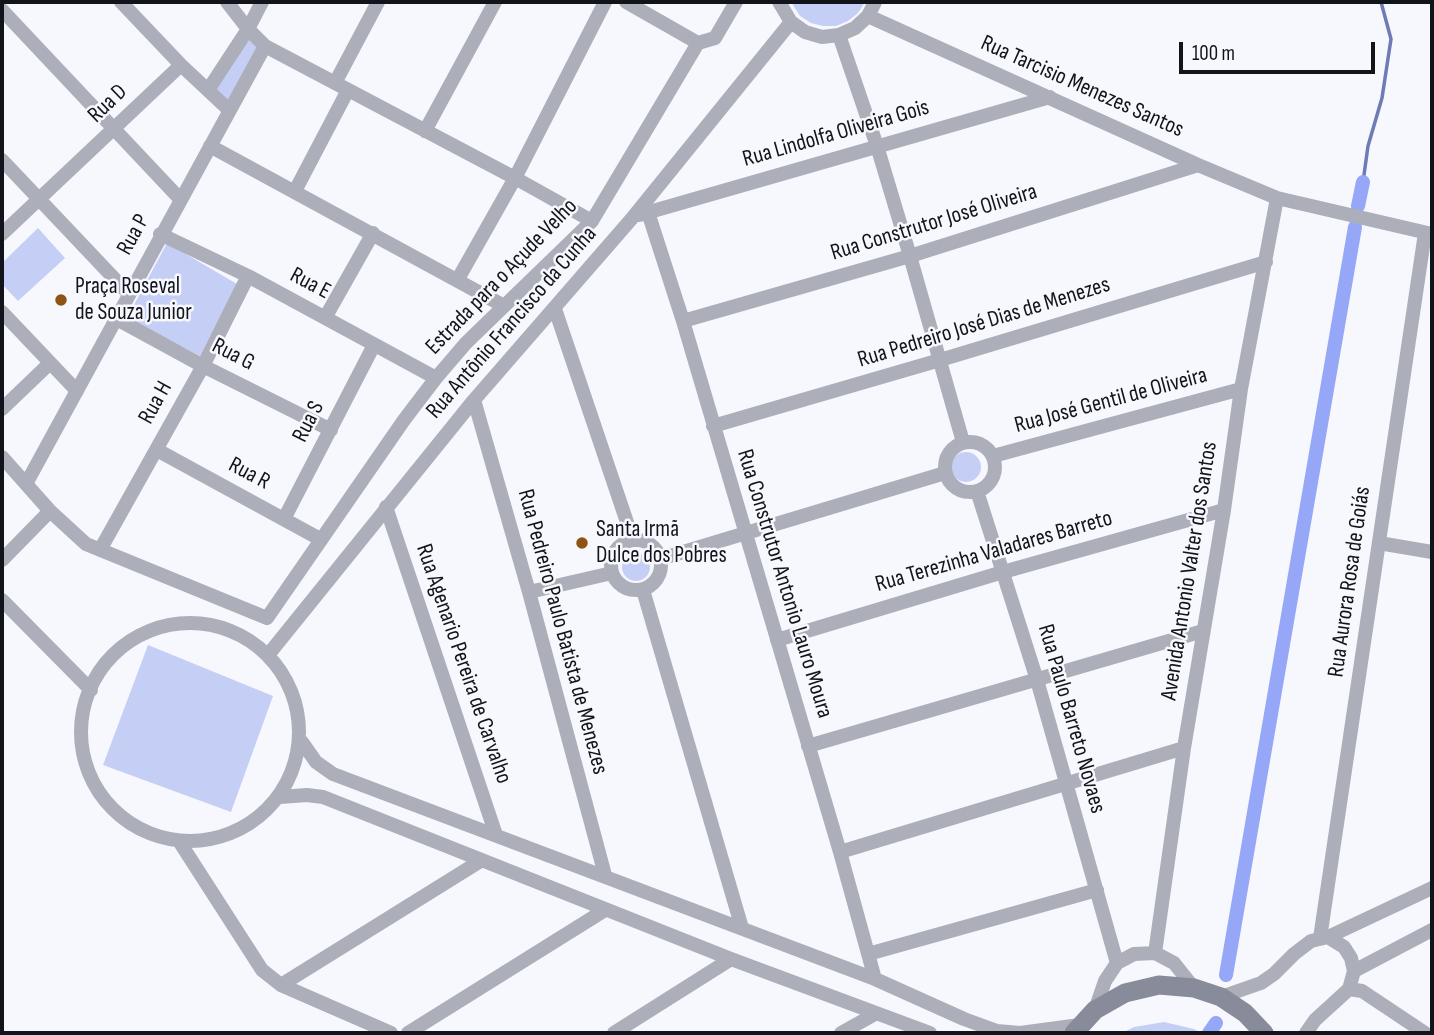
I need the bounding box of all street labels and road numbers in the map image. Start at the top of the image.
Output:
street label: Rua Tarcisio Menezes Santos [976,30,1188,144]
street label: Rua D [83,79,133,129]
street label: Rua Lindolfa Oliveira Gois [740,94,932,174]
street label: Rua Construtor José Oliveira [827,178,1041,268]
street label: Estrada para o Açude Velho [420,193,584,361]
street label: Rua P [112,210,156,260]
street label: Rua Antônio Francisco da Cunha [421,221,603,425]
street label: Rua E [285,262,335,306]
street label: Rua Pedreiro José Dias de Menezes [855,271,1113,375]
street label: Rua G [207,333,259,377]
street label: Rua José Gentil de Oliveira [1012,362,1210,440]
street label: Rua H [133,377,179,429]
street label: Rua S [287,397,331,447]
street label: Avenida Antonio Valter dos Santos [1156,440,1224,702]
street label: Rua Construtor Antonio Lauro Moura [730,446,838,722]
street label: Rua R [223,452,275,496]
street label: Rua Aurora Rosa de Goiás [1323,485,1377,679]
street label: Rua Pedreiro Paulo Batista de Menezes [511,486,613,778]
street label: Rua Terezinha Valadares Barreto [872,505,1116,599]
street label: Rua Agenario Pereira de Carvalho [409,541,517,787]
street label: Rua Paulo Barreto Novaes [1031,621,1111,817]

